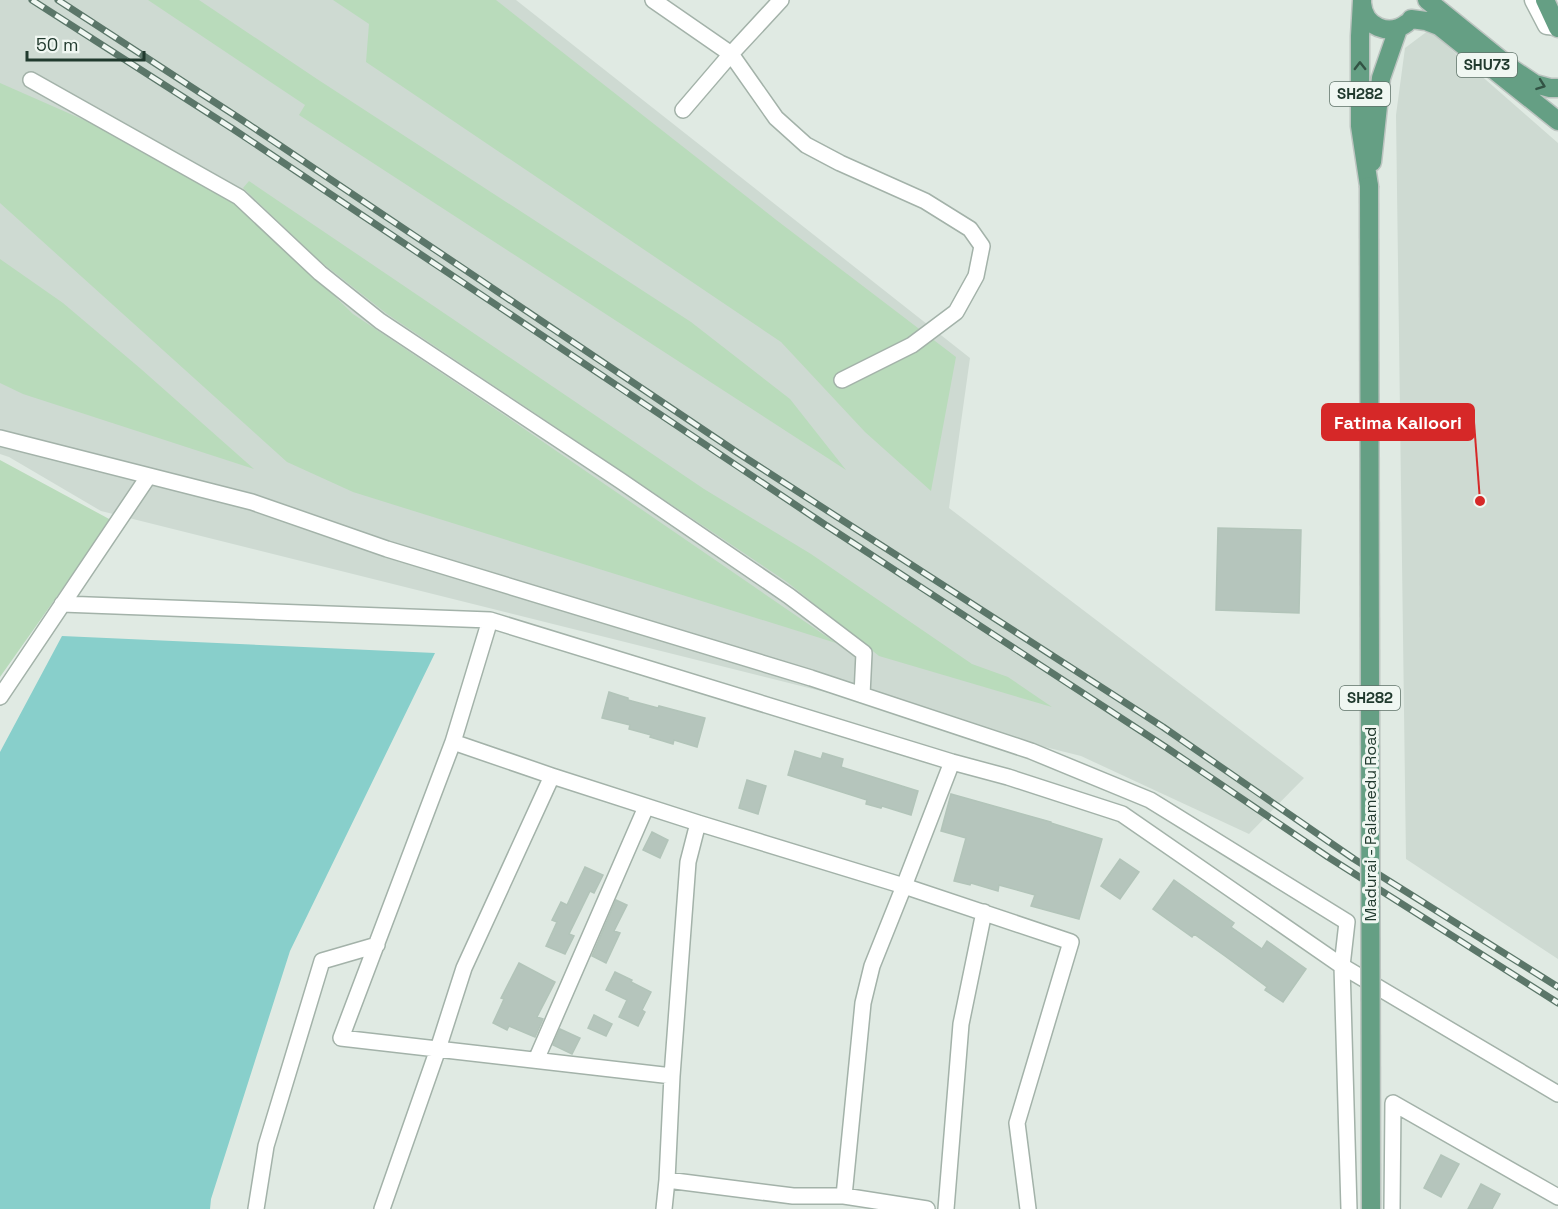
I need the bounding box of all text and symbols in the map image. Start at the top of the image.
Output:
scale bar [27,24,144,62]
text: 50 m [36,33,78,56]
road number: SHU73 [1457,53,1517,77]
one-way arrow [1354,61,1366,70]
one-way arrow [1535,77,1545,90]
road number: SH282 [1330,82,1390,106]
callout: Fatima Kalloori [1322,404,1474,440]
text: Fatima Kalloori [1334,411,1462,434]
road number: SH282 [1340,686,1400,710]
street label: Madurai - Palamedu Road [1360,727,1381,921]

